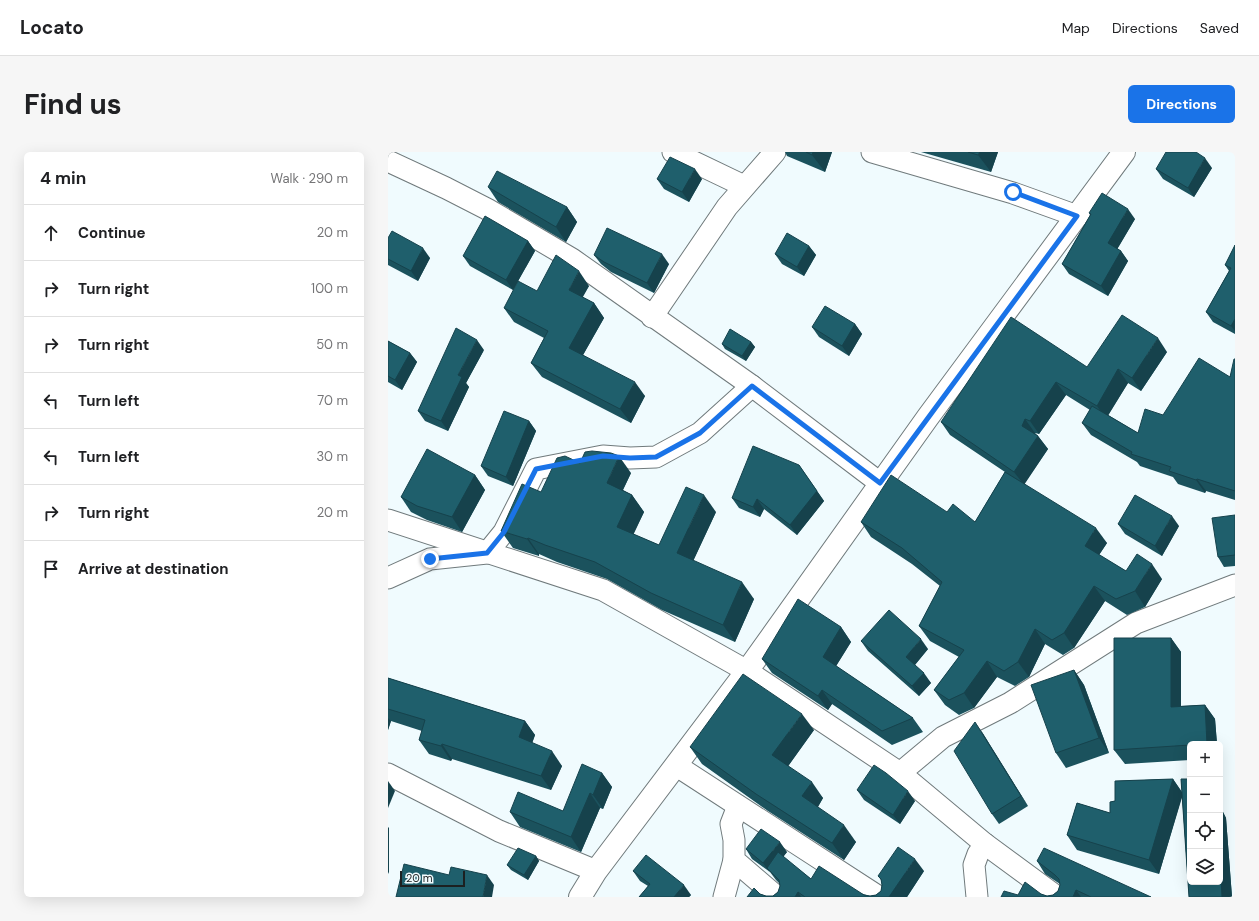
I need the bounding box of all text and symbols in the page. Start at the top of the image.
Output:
text: Locato [20,15,84,40]
text: Map [1062,19,1090,37]
text: Directions [1112,19,1178,37]
text: Saved [1200,19,1239,37]
button: Directions [1128,85,1235,123]
text: Find us [24,86,122,123]
text: 4 min [40,167,86,189]
text: Walk · 290 m [271,170,348,187]
route start [1004,183,1022,201]
icon: ahead [40,222,62,244]
text: Continue [78,223,146,243]
text: 20 m [317,224,348,241]
icon: right [40,278,62,300]
text: Turn right [78,279,149,299]
text: 100 m [311,280,348,297]
icon: right [40,334,62,356]
text: Turn right [78,335,149,355]
text: 50 m [316,336,348,353]
icon: left [40,390,62,412]
text: Turn left [78,391,139,411]
text: 70 m [317,392,348,409]
icon: left [40,446,62,468]
text: Turn left [78,447,139,467]
text: 30 m [316,448,348,465]
icon: right [40,502,62,524]
text: Turn right [78,503,149,523]
text: 20 m [317,504,348,521]
route end [421,550,439,568]
icon: arrive [40,558,62,580]
text: Arrive at destination [78,559,229,579]
map controls [1187,741,1223,885]
button: + [1187,741,1223,777]
button: − [1187,777,1223,813]
button: locate [1187,813,1223,849]
button: layers [1187,849,1223,885]
scale bar [400,869,465,888]
text: 20 m [406,871,432,885]

